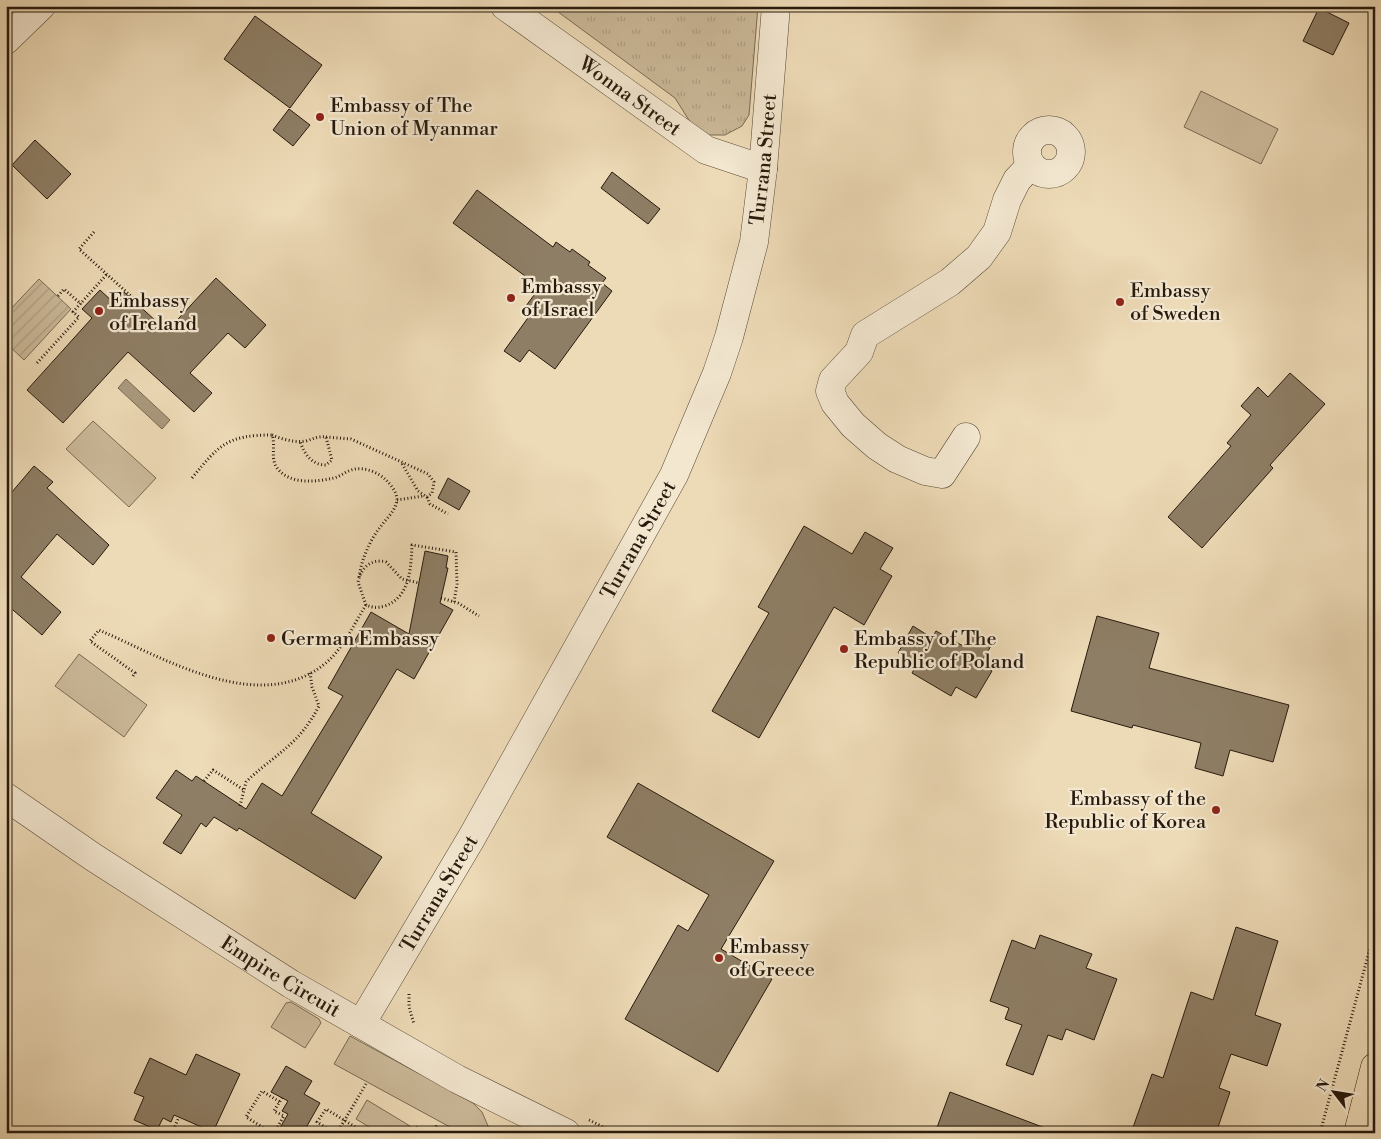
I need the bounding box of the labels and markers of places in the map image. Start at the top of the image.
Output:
place label: Embassy of The Union of Myanmar [330,94,498,142]
marker: Embassy of The Union of Myanmar [314,111,326,123]
place label: Embassy of Israel [521,275,602,323]
place label: Embassy of Sweden [1130,279,1221,327]
place label: Embassy of Ireland [109,289,197,337]
marker: Embassy of Israel [505,292,517,304]
marker: Embassy of Sweden [1114,296,1126,308]
marker: Embassy of Ireland [93,305,105,317]
place label: German Embassy [281,627,439,652]
place label: Embassy of The Republic of Poland [854,627,1025,675]
marker: German Embassy [265,632,277,644]
marker: Embassy of The Republic of Poland [838,643,850,655]
place label: Embassy of the Republic of Korea [1045,787,1207,835]
marker: Embassy of the Republic of Korea [1210,804,1222,816]
place label: Embassy of Greece [729,935,815,983]
marker: Embassy of Greece [713,952,725,964]

